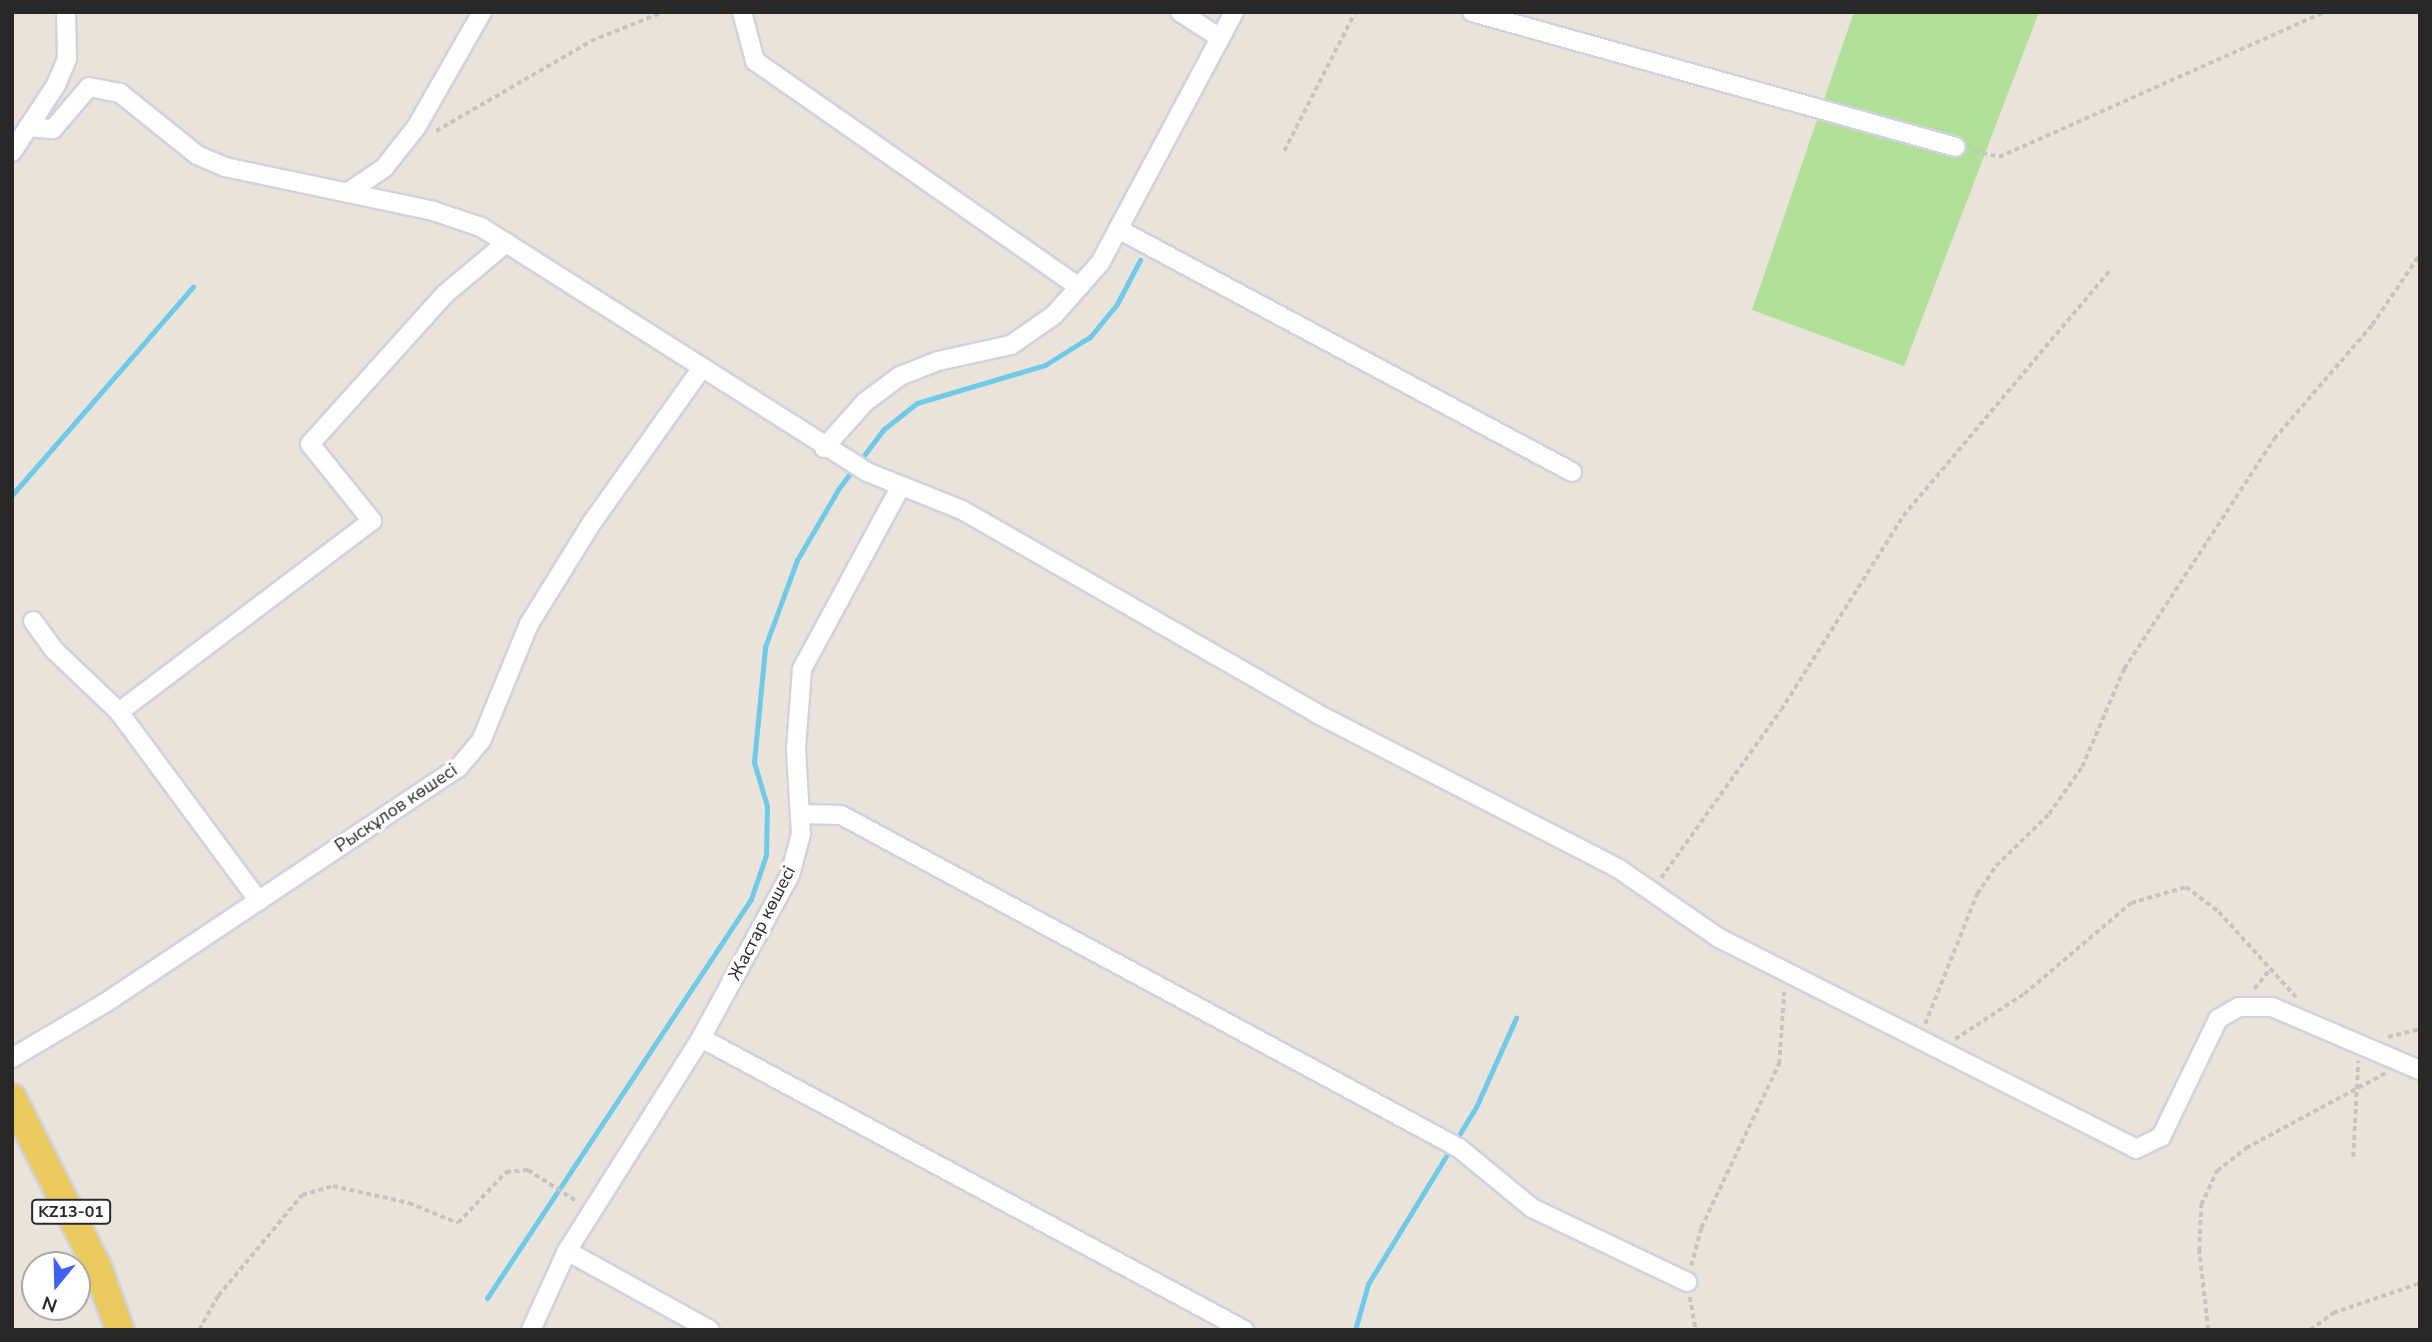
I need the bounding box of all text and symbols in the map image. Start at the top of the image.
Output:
street label: Рыскұлов көшесі [331,759,461,857]
street label: Жастар көшесі [724,862,800,984]
road number: KZ13-01 [31,1200,111,1224]
north arrow [21,1251,91,1321]
text: N [39,1289,61,1319]

